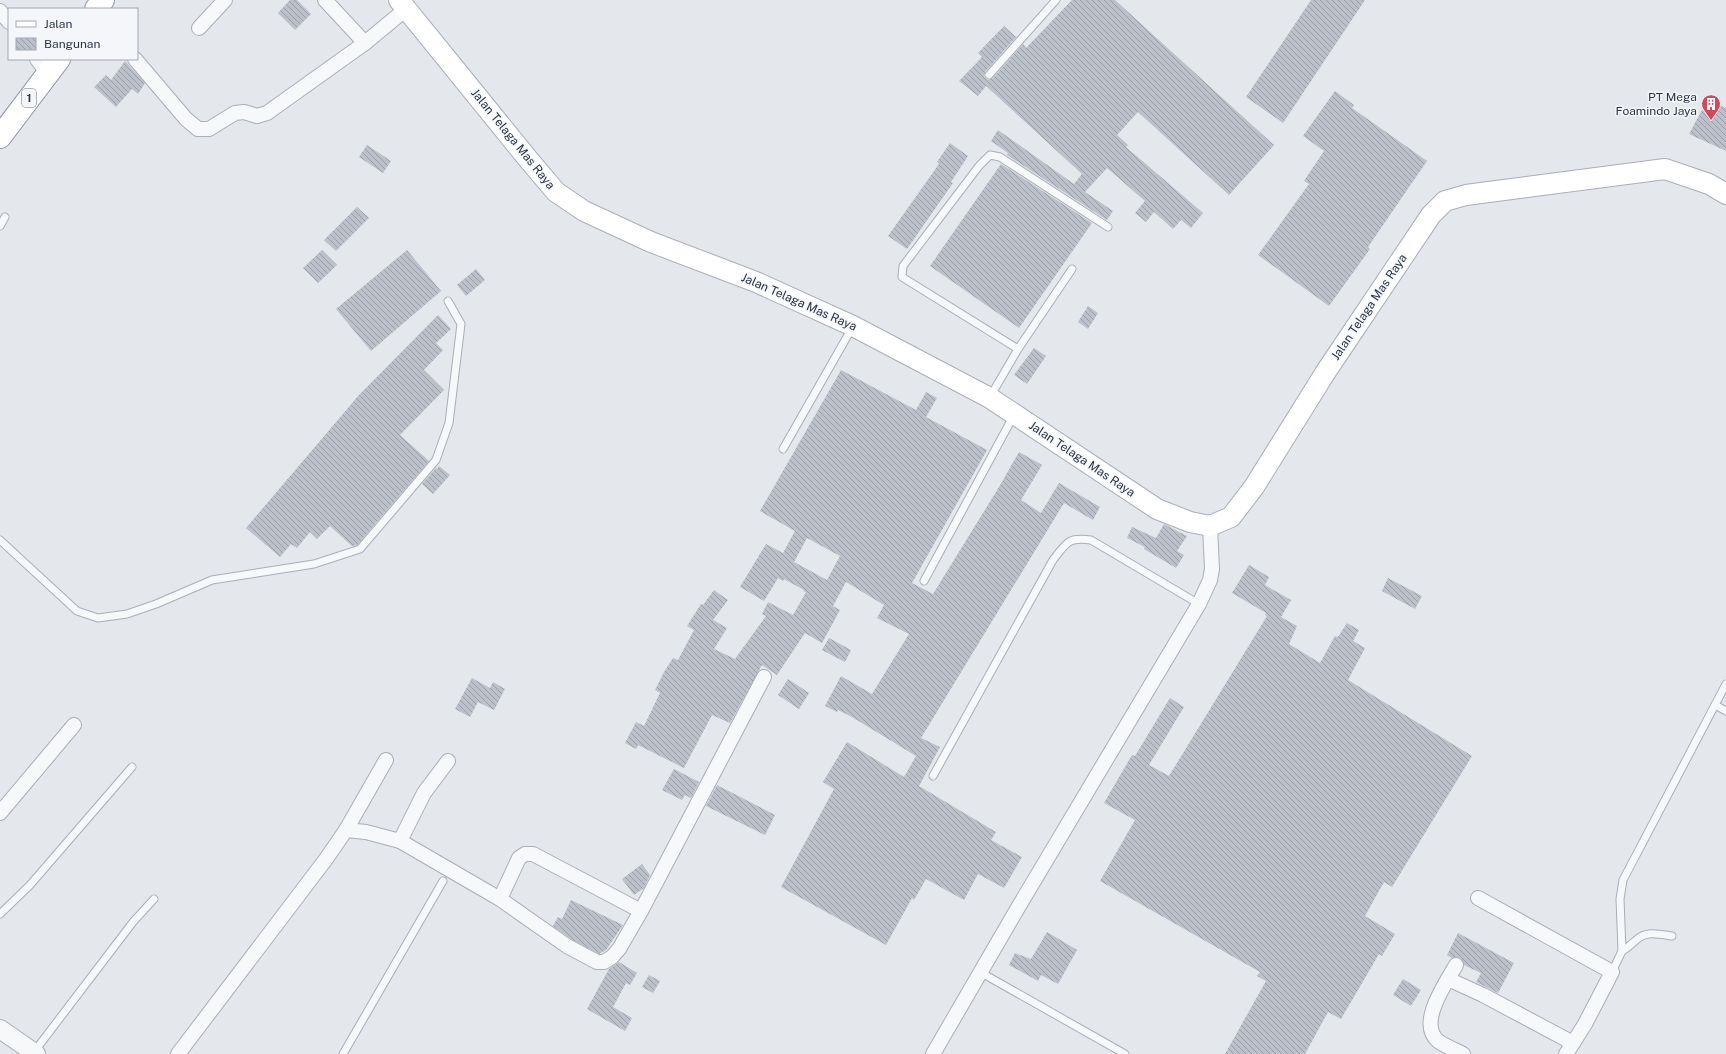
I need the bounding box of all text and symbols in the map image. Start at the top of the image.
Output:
legend [8,8,138,60]
text: Jalan [44,17,73,31]
text: Bangunan [44,37,100,51]
street label: Jalan Telaga Mas Raya [468,86,558,192]
road number: 1 [22,89,36,107]
place label: PT Mega Foamindo Jaya [1616,90,1697,118]
building icon: PT Mega Foamindo Jaya [1700,93,1722,121]
street label: Jalan Telaga Mas Raya [1328,251,1410,363]
street label: Jalan Telaga Mas Raya [739,270,859,334]
street label: Jalan Telaga Mas Raya [1026,418,1138,500]

